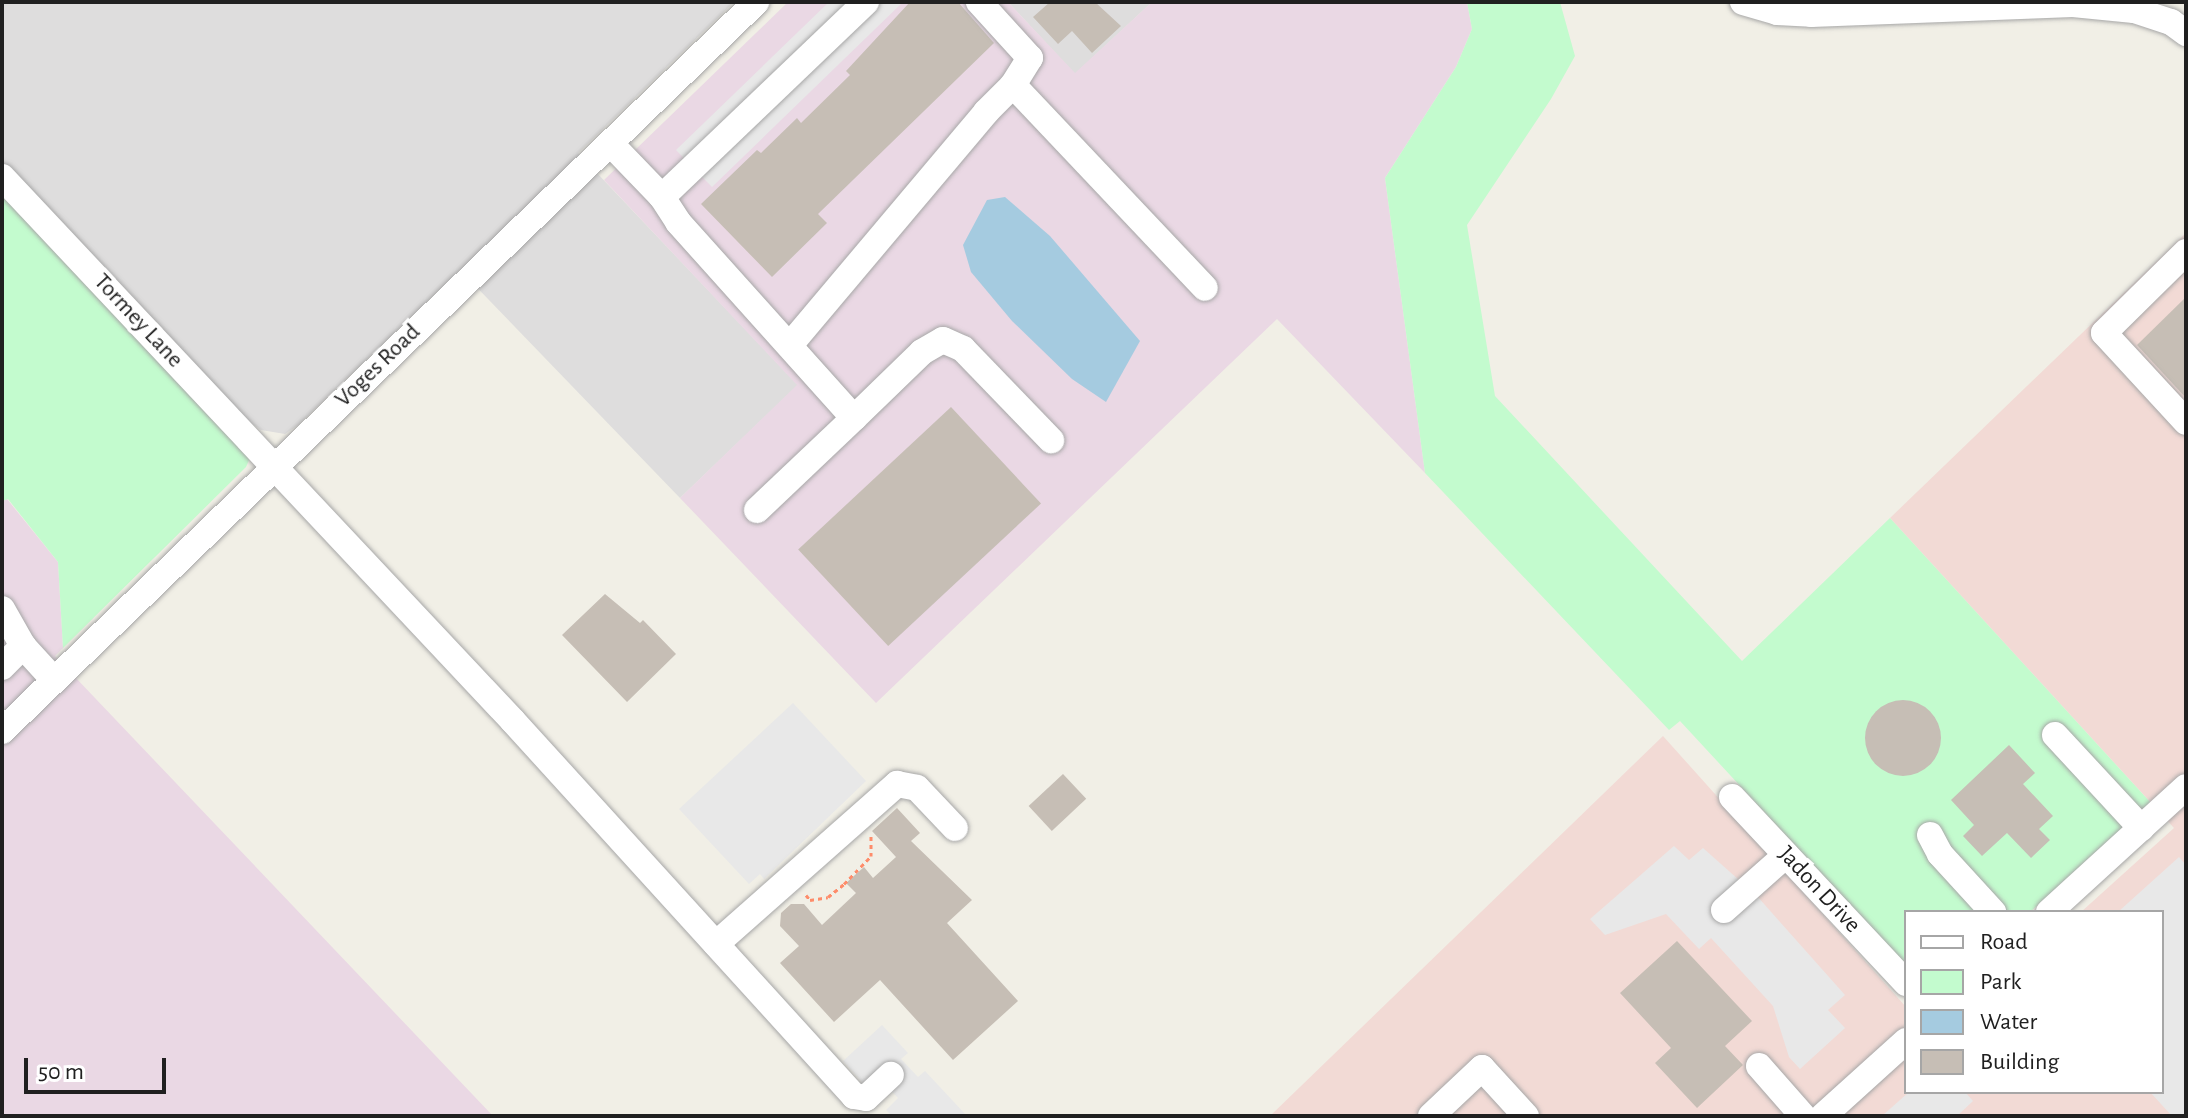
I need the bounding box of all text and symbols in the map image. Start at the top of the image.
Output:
street label: Tormey Lane [87,268,189,374]
street label: Voges Road [329,318,427,414]
street label: Jadon Drive [1772,841,1866,939]
legend [1904,910,2164,1094]
text: Road [1980,930,2028,954]
text: Park [1980,970,2021,994]
text: Water [1980,1010,2037,1034]
scale bar [28,1042,170,1092]
text: Building [1980,1050,2059,1074]
text: 50 m [38,1060,84,1084]

